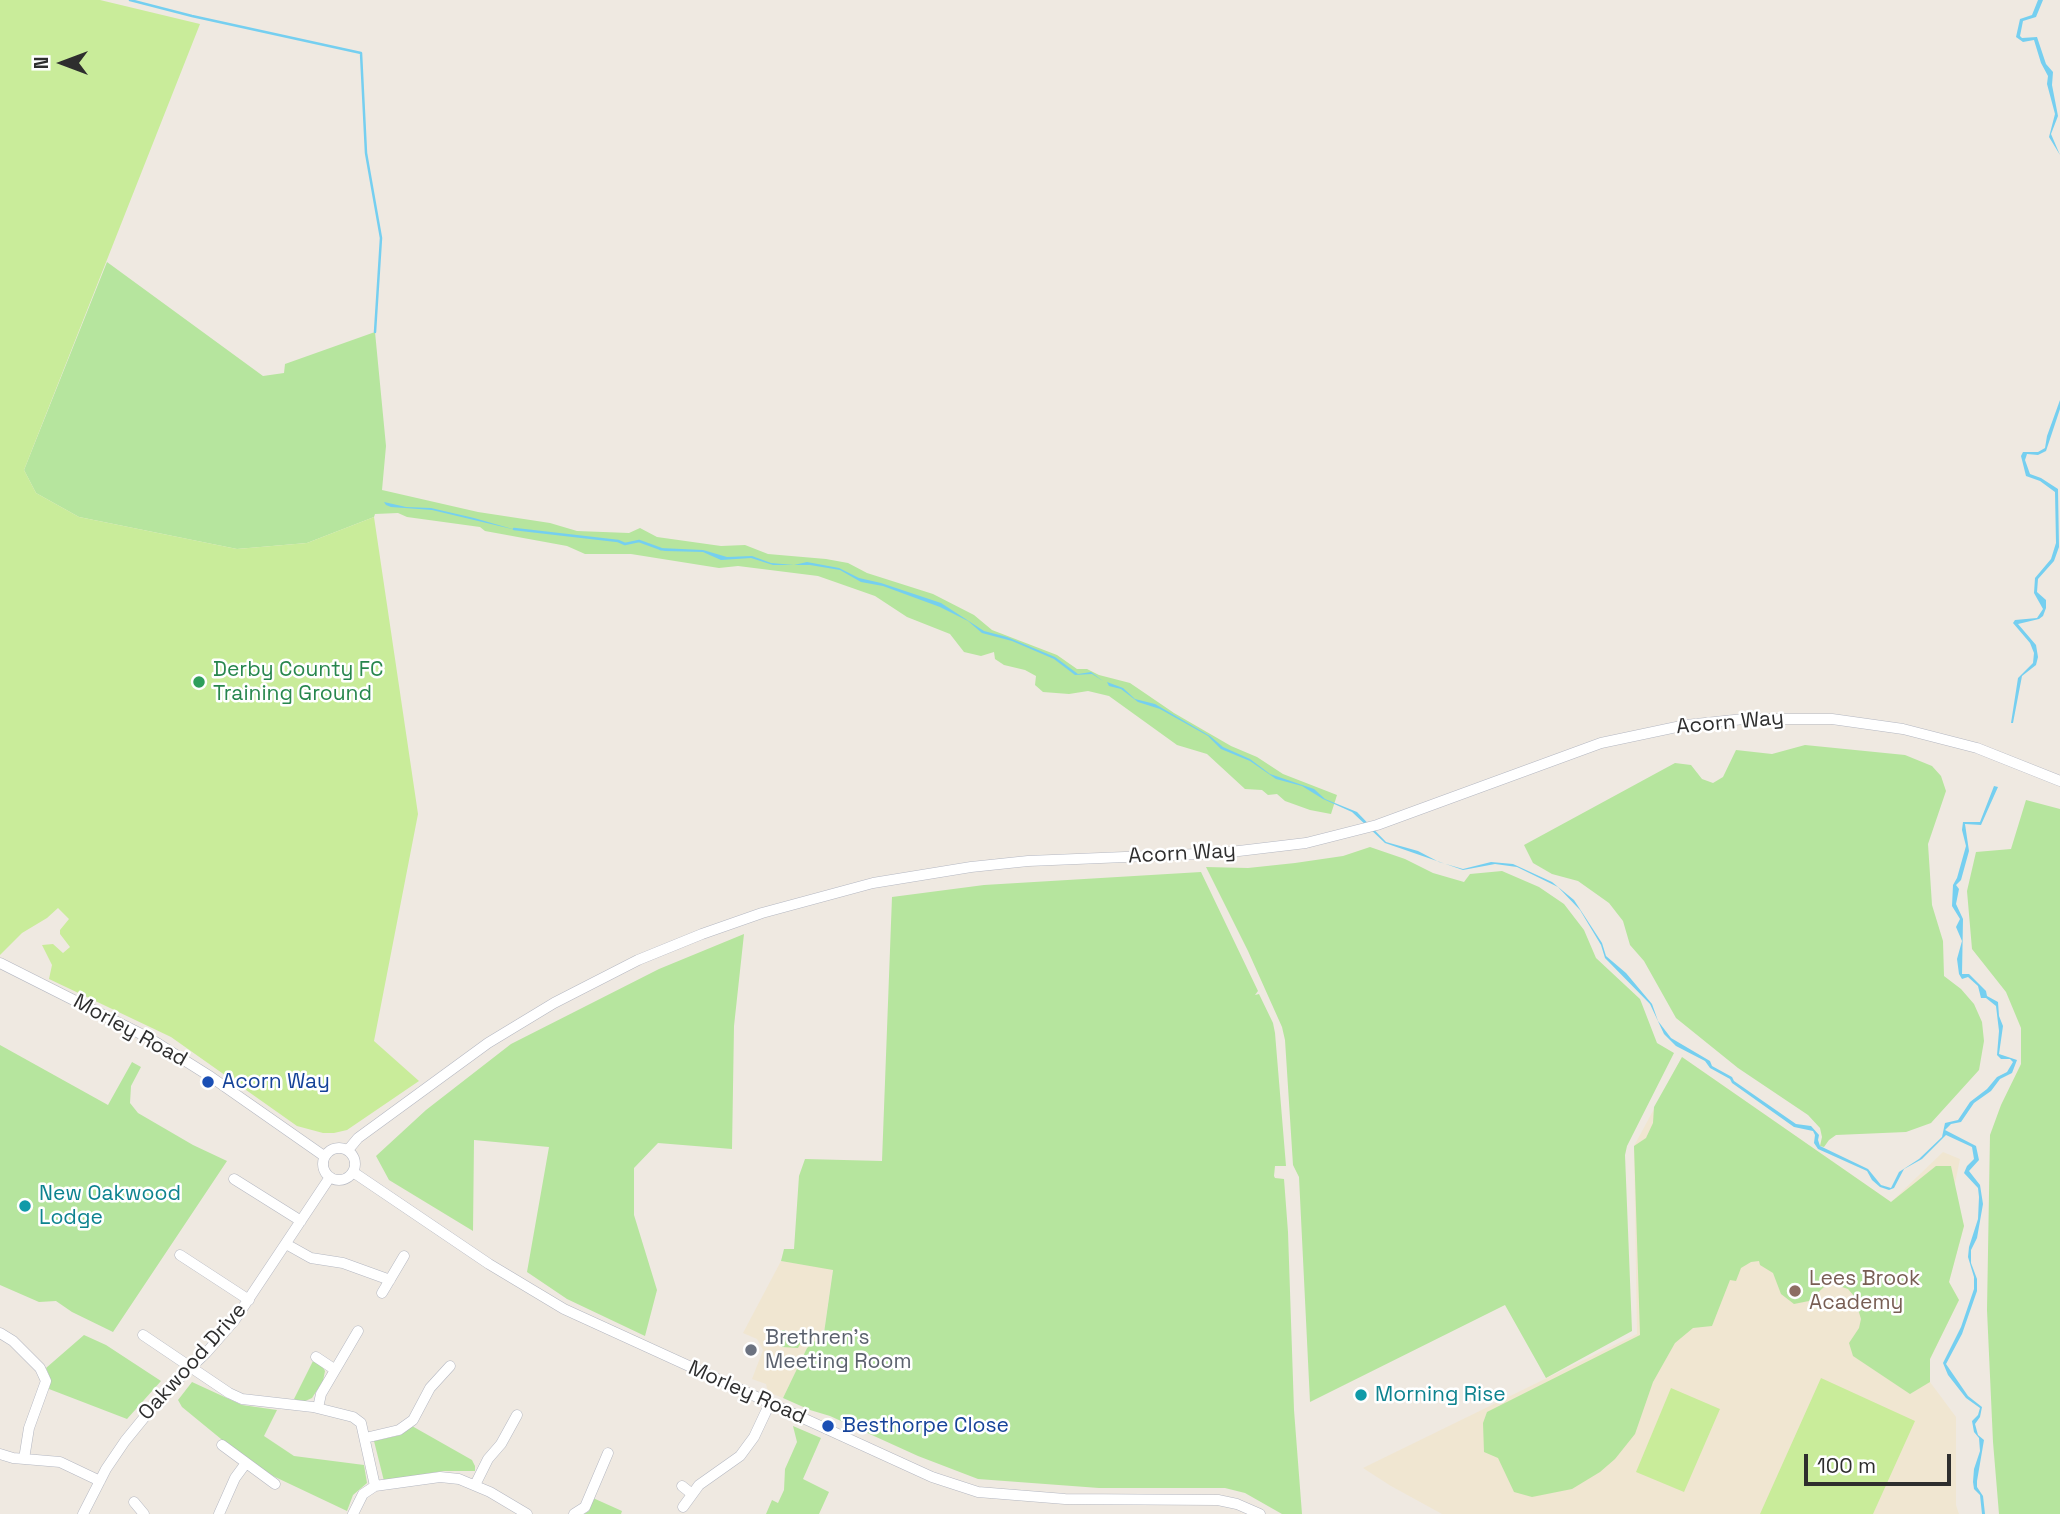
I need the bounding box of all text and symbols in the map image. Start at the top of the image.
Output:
north arrow [28,28,98,98]
text: N [29,57,54,69]
place label: Derby County FC Training Ground [213,657,384,707]
marker: Derby County FC Training Ground [191,674,207,690]
street label: Acorn Way [1675,706,1785,740]
street label: Acorn Way [1128,839,1236,869]
street label: Morley Road [69,989,191,1073]
place label: Acorn Way [222,1069,330,1095]
marker: Acorn Way [200,1074,216,1090]
place label: New Oakwood Lodge [39,1181,181,1231]
marker: New Oakwood Lodge [17,1198,33,1214]
place label: Lees Brook Academy [1809,1266,1920,1316]
marker: Lees Brook Academy [1787,1283,1803,1299]
street label: Oakwood Drive [134,1298,252,1426]
place label: Brethren's Meeting Room [765,1325,911,1375]
marker: Brethren's Meeting Room [743,1342,759,1358]
street label: Morley Road [684,1356,810,1430]
place label: Morning Rise [1375,1382,1506,1408]
marker: Morning Rise [1353,1387,1369,1403]
place label: Besthorpe Close [842,1413,1009,1439]
marker: Besthorpe Close [820,1418,836,1434]
scale bar [1808,1440,1955,1484]
text: 100 m [1817,1452,1876,1479]

